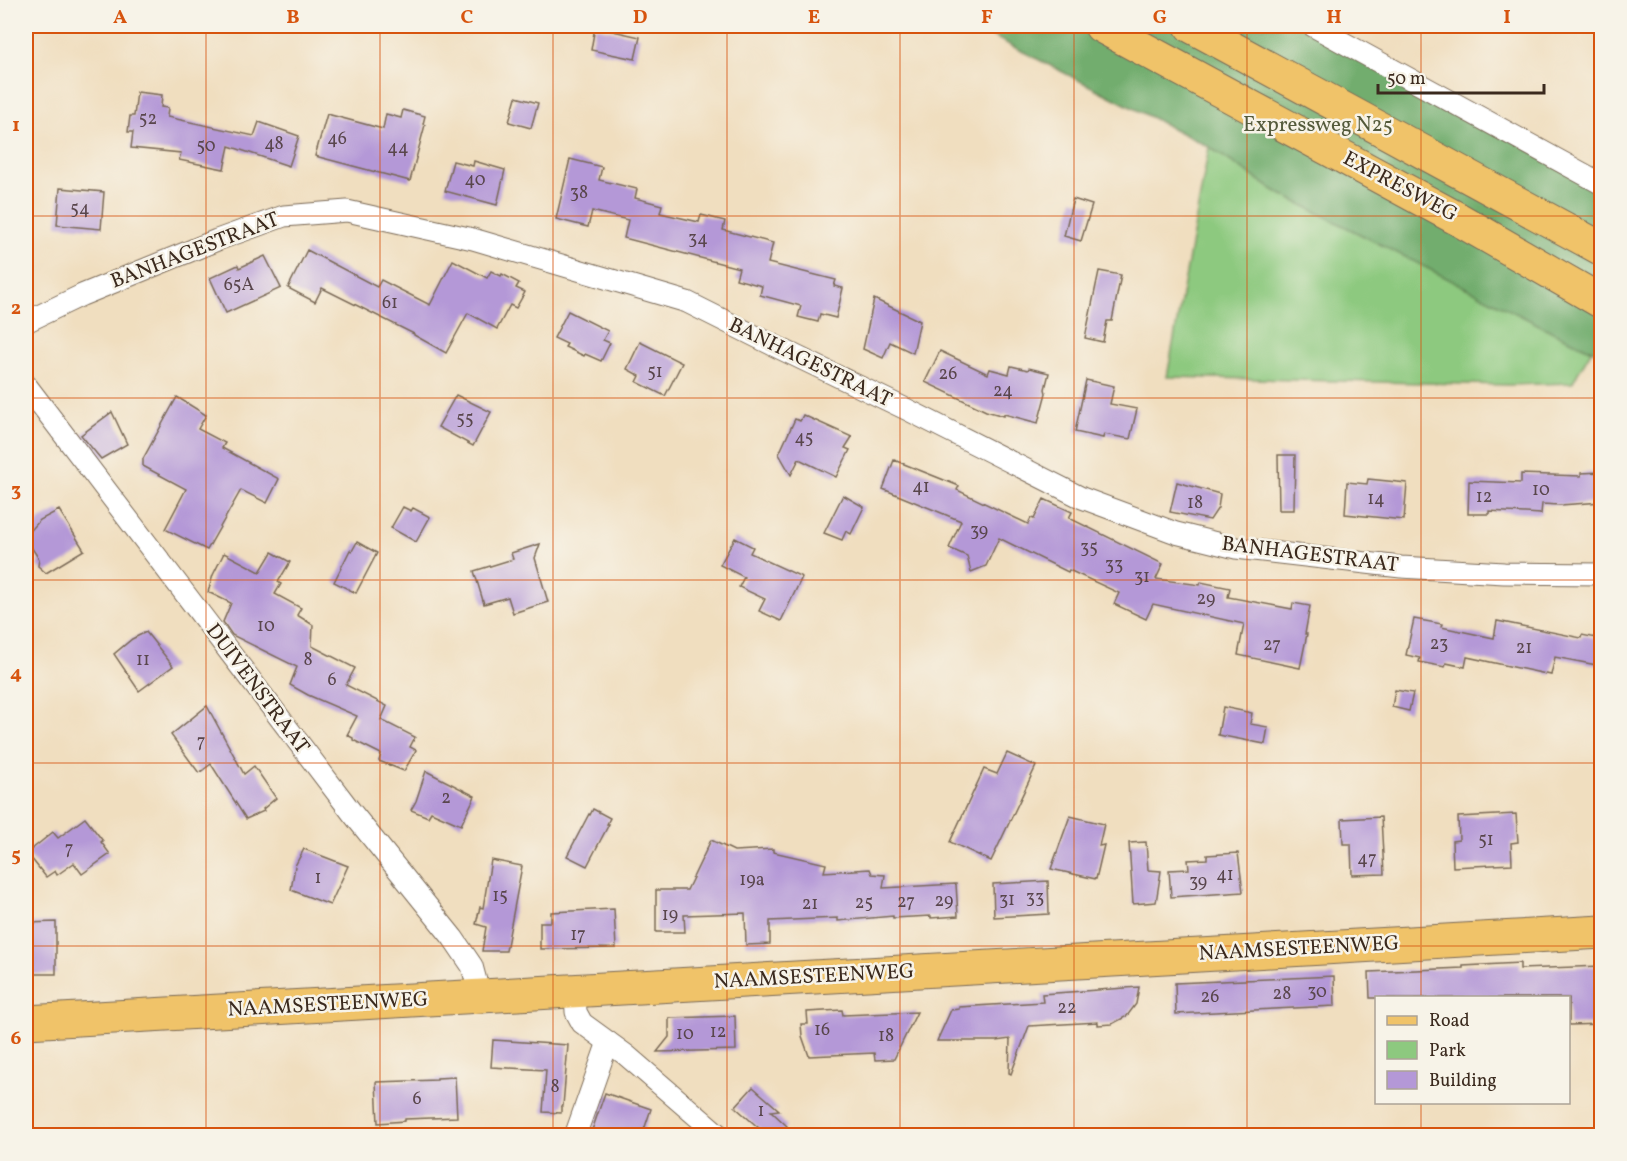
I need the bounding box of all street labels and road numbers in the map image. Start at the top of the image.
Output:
street label: EXPRESWEG [1338,145,1462,229]
street label: BANHAGESTRAAT [107,206,283,296]
street label: BANHAGESTRAAT [724,311,896,415]
street label: BANHAGESTRAAT [1220,530,1400,580]
street label: DUIVENSTRAAT [198,618,316,760]
street label: NAAMSESTEENWEG [1198,929,1400,969]
street label: NAAMSESTEENWEG [713,957,915,997]
street label: NAAMSESTEENWEG [227,985,429,1025]

